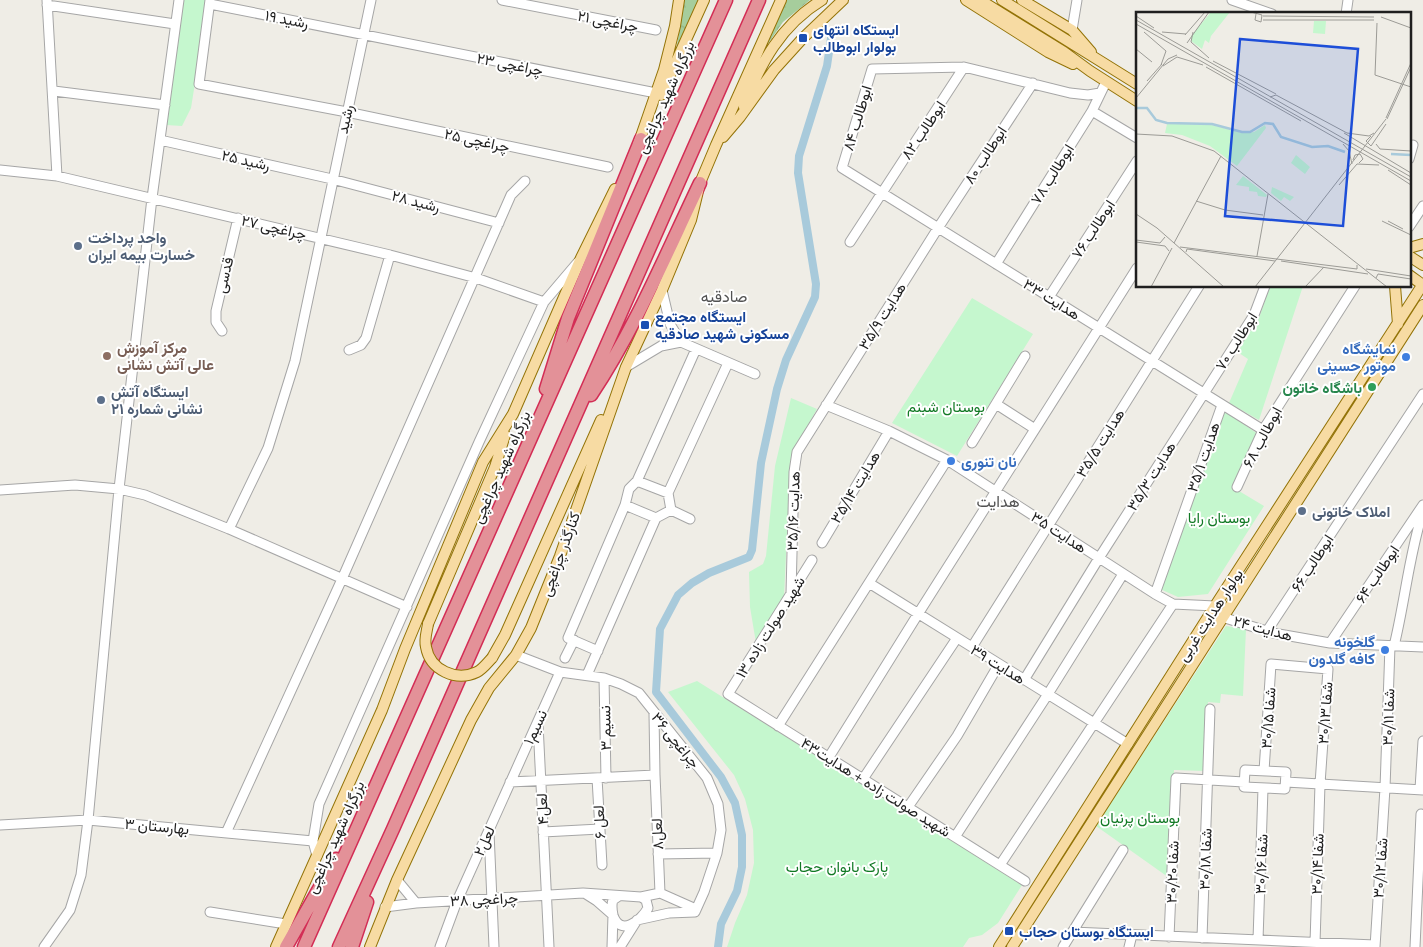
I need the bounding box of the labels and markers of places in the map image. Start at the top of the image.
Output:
place label: ایستکاه انتهای بولوار ابوطالب [813,21,899,56]
marker: ایستکاه انتهای بولوار ابوطالب [797,32,809,44]
place label: واحد پرداخت خسارت بیمه ایران [88,229,195,264]
marker: واحد پرداخت خسارت بیمه ایران [72,240,84,252]
place label: ایستگاه مجتمع مسکونی شهید صادقیه [655,308,789,343]
marker: ایستگاه مجتمع مسکونی شهید صادقیه [639,319,651,331]
place label: مرکز آموزش عالی آتش نشانی [117,339,214,374]
place label: نمایشگاه موتور حسینی [1317,340,1396,375]
marker: مرکز آموزش عالی آتش نشانی [101,350,113,362]
marker: نمایشگاه موتور حسینی [1400,351,1412,363]
place label: باشگاه خاتون [1282,379,1362,397]
marker: باشگاه خاتون [1366,381,1378,393]
place label: ایستگاه آتش نشانی شماره ۲۱ [111,383,203,418]
marker: ایستگاه آتش نشانی شماره ۲۱ [95,394,107,406]
place label: نان تنوری [961,453,1017,471]
marker: نان تنوری [945,455,957,467]
place label: املاک خاتونی [1312,503,1390,521]
marker: املاک خاتونی [1296,505,1308,517]
place label: گلخونه کافه گلدون [1308,633,1375,668]
marker: گلخونه کافه گلدون [1379,644,1391,656]
place label: ایستگاه بوستان حجاب [1019,923,1154,941]
marker: ایستگاه بوستان حجاب [1003,925,1015,937]

